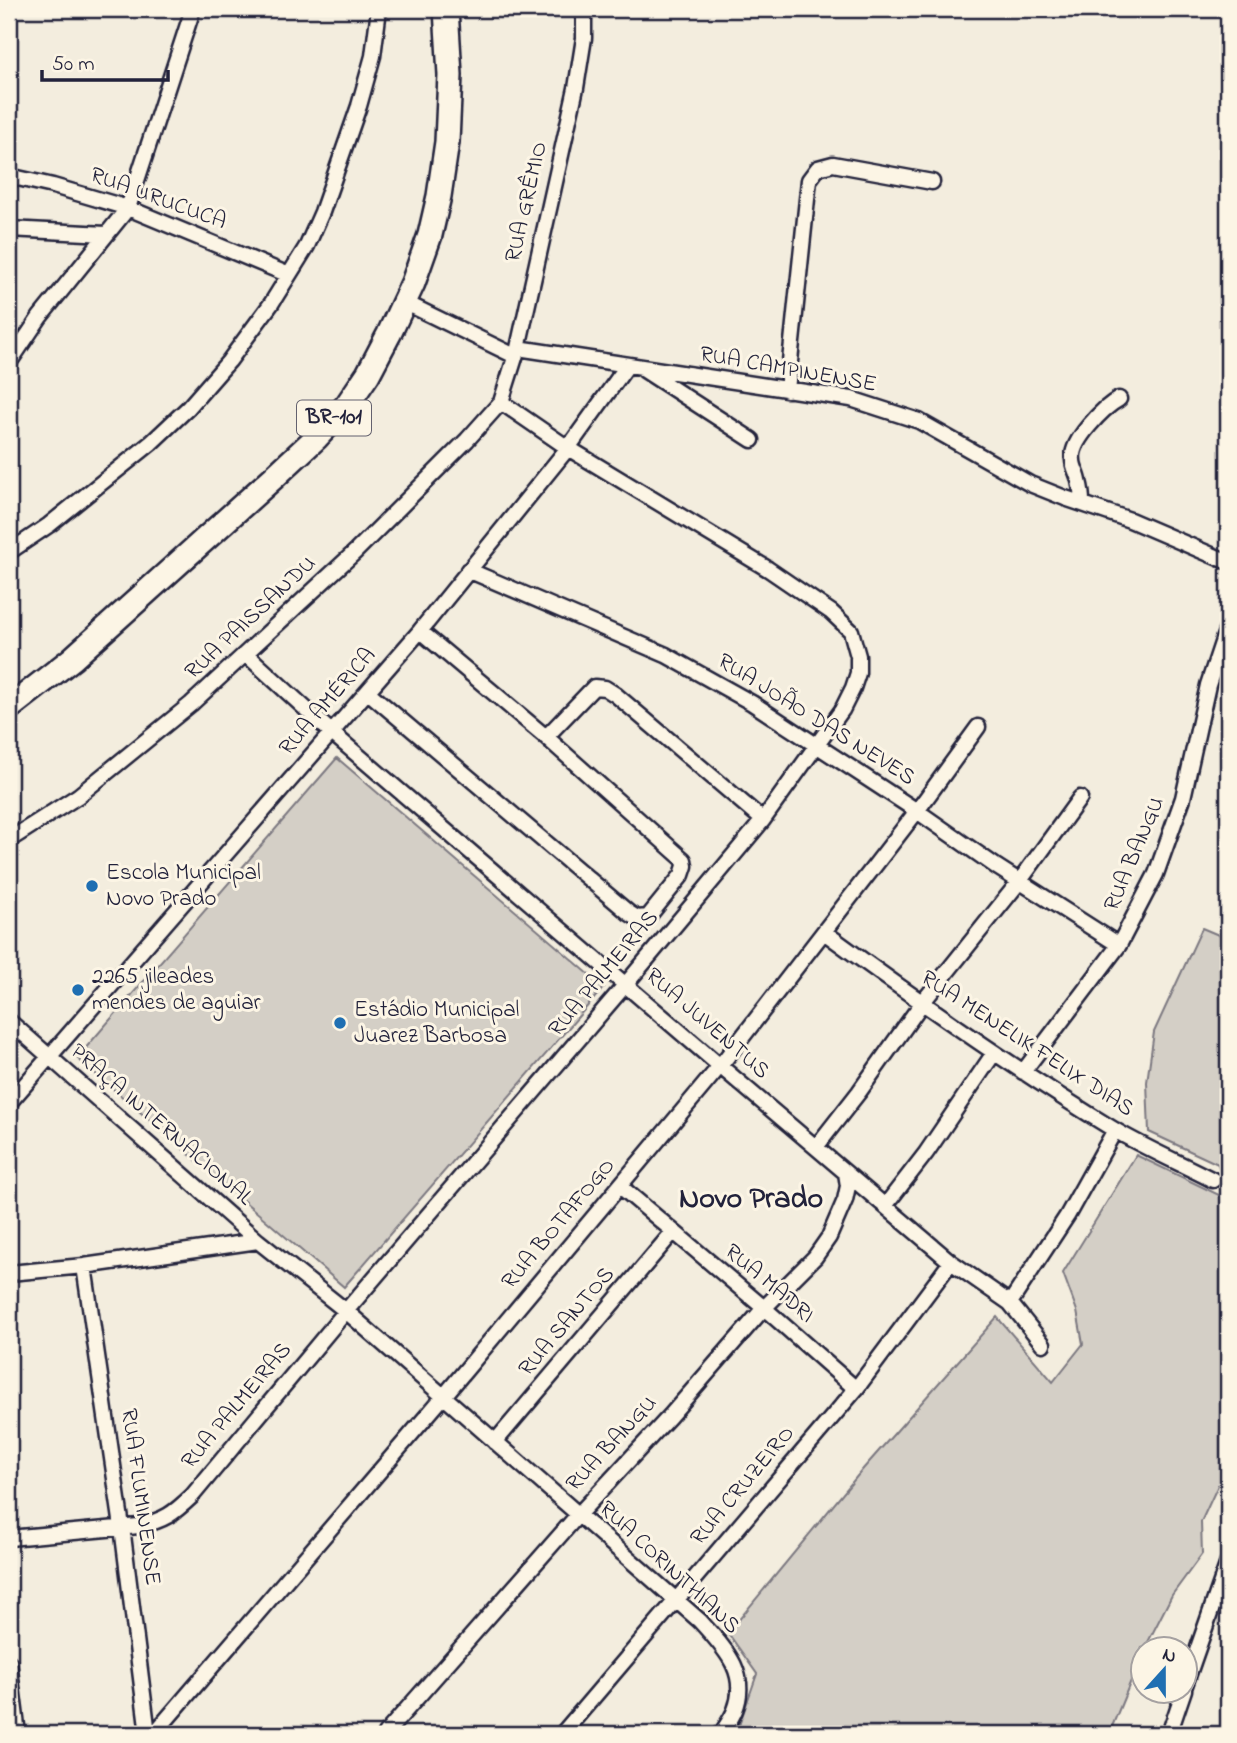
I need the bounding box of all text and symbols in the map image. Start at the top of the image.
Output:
scale bar [42,38,168,82]
text: 50 m [52,50,95,80]
street label: RUA GRÊMIO [497,138,557,266]
street label: RUA URUCUCA [85,159,231,239]
street label: RUA CAMPINENSE [697,338,879,402]
road number: BR-101 [297,400,371,436]
street label: RUA PAISSANDU [178,548,324,688]
street label: RUA AMÉRICA [272,641,384,763]
street label: RUA JOÃO DAS NEVES [711,646,921,794]
street label: RUA BANGU [1096,792,1174,916]
place label: Escola Municipal Novo Prado [106,857,261,916]
marker: Escola Municipal Novo Prado [84,878,100,894]
street label: RUA PALMEIRAS [541,903,667,1045]
street label: RUA JUVENTUS [637,960,777,1088]
place label: 2265 jileades mendes de aguiar [92,961,262,1021]
street label: RUA MENELIK FELIX DIAS [914,963,1140,1125]
marker: 2265 jileades mendes de aguiar [70,982,86,998]
place label: Estádio Municipal Juarez Barbosa [354,994,519,1053]
marker: Estádio Municipal Juarez Barbosa [332,1015,348,1031]
street label: PRAÇA INTERNACIONAL [62,1036,260,1214]
street label: RUA BOTAFOGO [494,1151,624,1297]
district label: Novo Prado [679,1178,823,1222]
street label: RUA MADRI [717,1236,821,1332]
street label: RUA SANTOS [511,1260,623,1384]
street label: RUA PALMEIRAS [174,1335,300,1477]
street label: RUA BANGU [559,1388,665,1500]
street label: RUA FLUMINENSE [111,1406,169,1588]
street label: RUA CRUZEIRO [683,1419,803,1553]
street label: RUA CORINTHIANS [591,1494,747,1642]
north arrow [1128,1634,1198,1704]
text: N [1158,1642,1180,1671]

